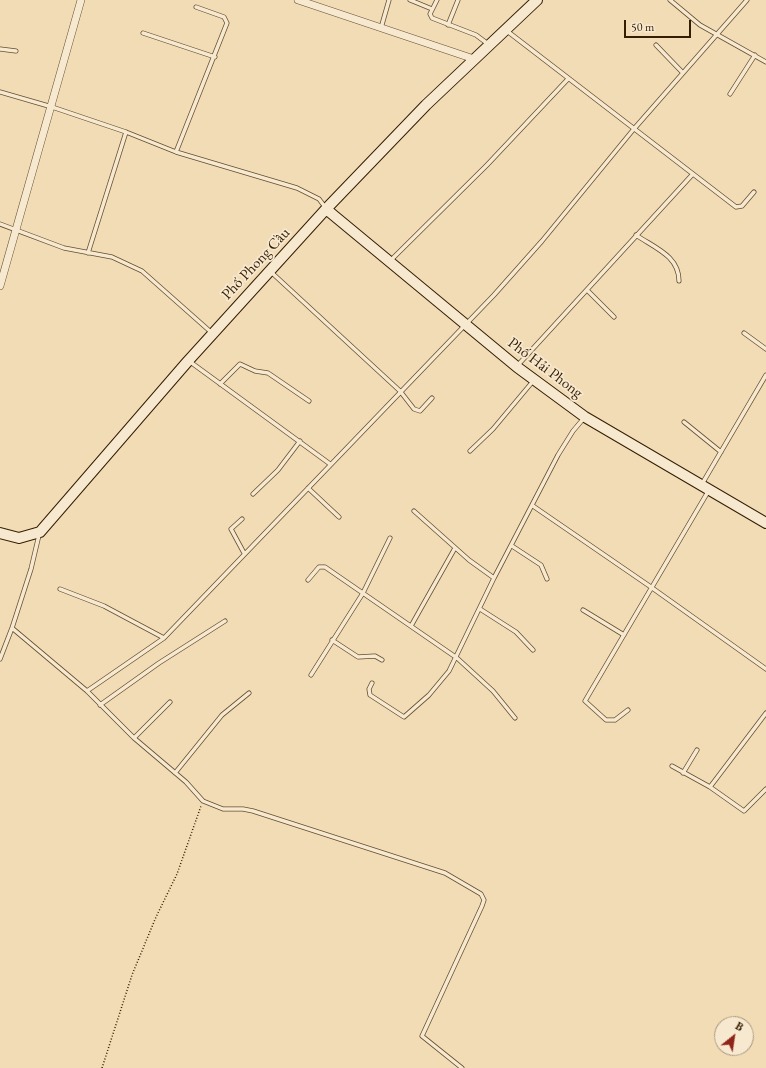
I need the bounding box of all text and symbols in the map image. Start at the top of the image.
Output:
scale bar [626,12,693,38]
text: 50 m [631,19,654,35]
street label: Phố Phong Cầu [218,224,294,304]
street label: Phố Hải Phong [504,334,586,402]
north arrow [714,1016,754,1056]
text: B [733,1019,746,1034]

